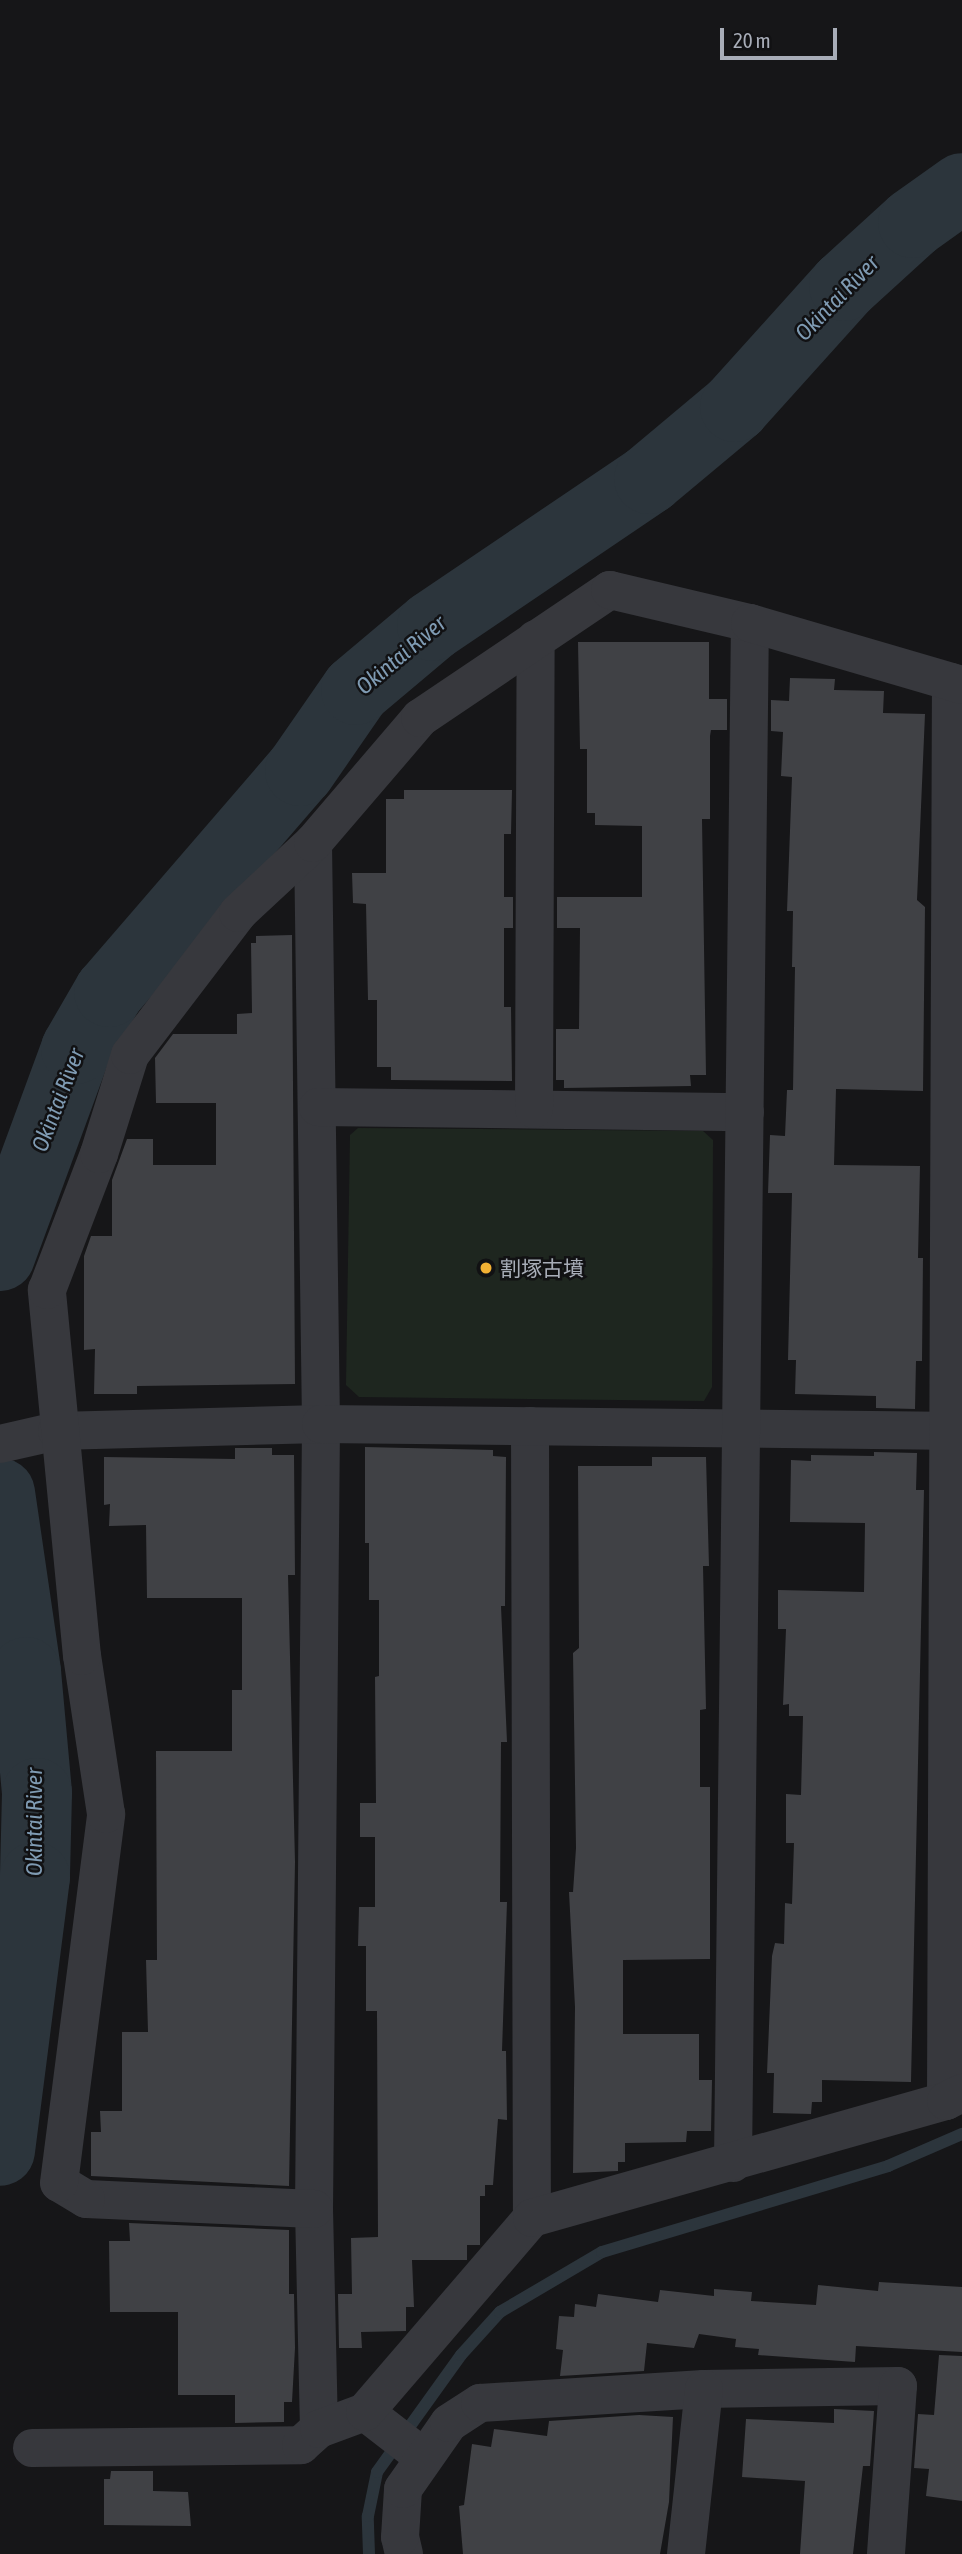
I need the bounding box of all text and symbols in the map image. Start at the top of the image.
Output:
scale bar [724,14,841,58]
text: 20 m [733,28,771,52]
water label: Okintai River [790,250,884,346]
water label: Okintai River [351,610,451,700]
water label: Okintai River [26,1045,90,1155]
place label: 割塚古墳 [500,1255,584,1281]
marker: 割塚古墳 [478,1260,494,1276]
water label: Okintai River [20,1768,48,1876]

